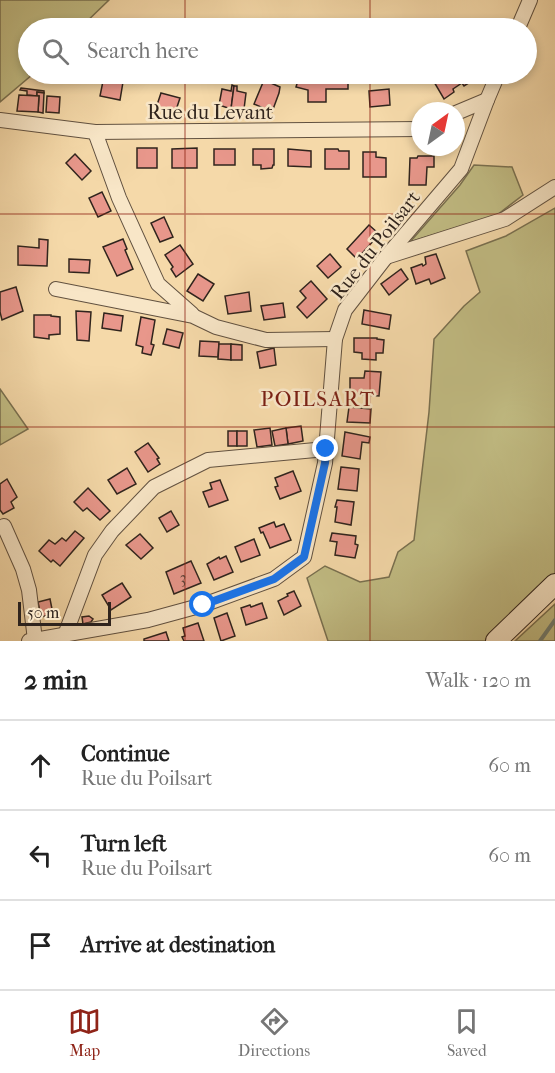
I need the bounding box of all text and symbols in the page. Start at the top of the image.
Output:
search box [18,18,537,84]
icon: search [39,35,72,68]
text: Search here [87,38,199,64]
street label: Rue du Levant [147,101,273,124]
north arrow [411,102,465,156]
street label: Rue du Poilsart [326,186,425,304]
district label: POILSART [260,387,376,411]
route end [312,435,338,461]
house number: 3 [180,568,186,587]
route start [189,591,215,617]
scale bar [18,599,111,626]
text: 50 m [27,603,59,622]
text: 2 min [24,665,87,696]
text: Walk · 120 m [426,669,531,692]
text: Continue [81,741,170,767]
icon: ahead [24,749,57,782]
text: 60 m [488,754,531,777]
text: Rue du Poilsart [81,767,212,790]
text: Turn left [81,831,167,857]
icon: left [24,839,57,872]
text: 60 m [488,844,531,867]
text: Rue du Poilsart [81,857,212,880]
icon: arrive [24,929,57,962]
text: Arrive at destination [81,932,275,958]
tab: Map [68,1005,101,1060]
tab: Directions [238,1005,310,1060]
tab: Saved [447,1005,487,1060]

